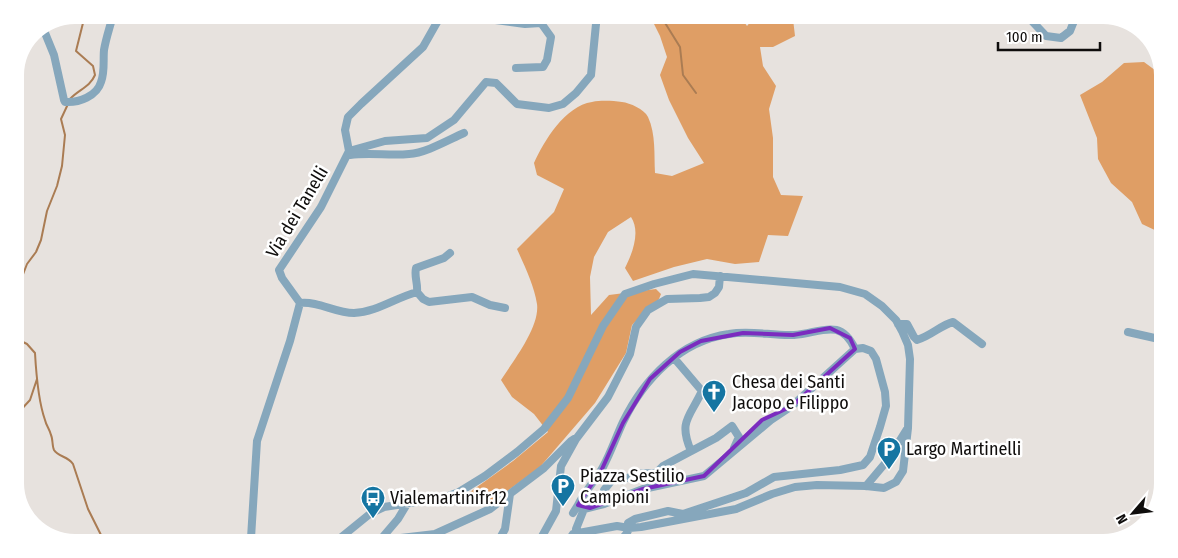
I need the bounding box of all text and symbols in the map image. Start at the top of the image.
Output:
scale bar [998,20,1100,52]
text: 100 m [1006,28,1043,46]
street label: Via dei Tanelli [261,162,333,262]
place label: Chesa dei Santi Jacopo e Filippo [732,371,849,414]
church icon: Chesa dei Santi Jacopo e Filippo [701,379,727,413]
parking icon: Largo Martinelli [876,436,902,470]
place label: Largo Martinelli [906,438,1021,460]
place label: Piazza Sestilio Campioni [580,465,685,508]
parking icon: Piazza Sestilio Campioni [550,473,576,507]
bus stop icon: Vialemartinifr.12 [360,485,386,519]
place label: Vialemartinifr.12 [390,487,507,509]
north arrow [1108,488,1158,538]
text: N [1112,511,1131,527]

